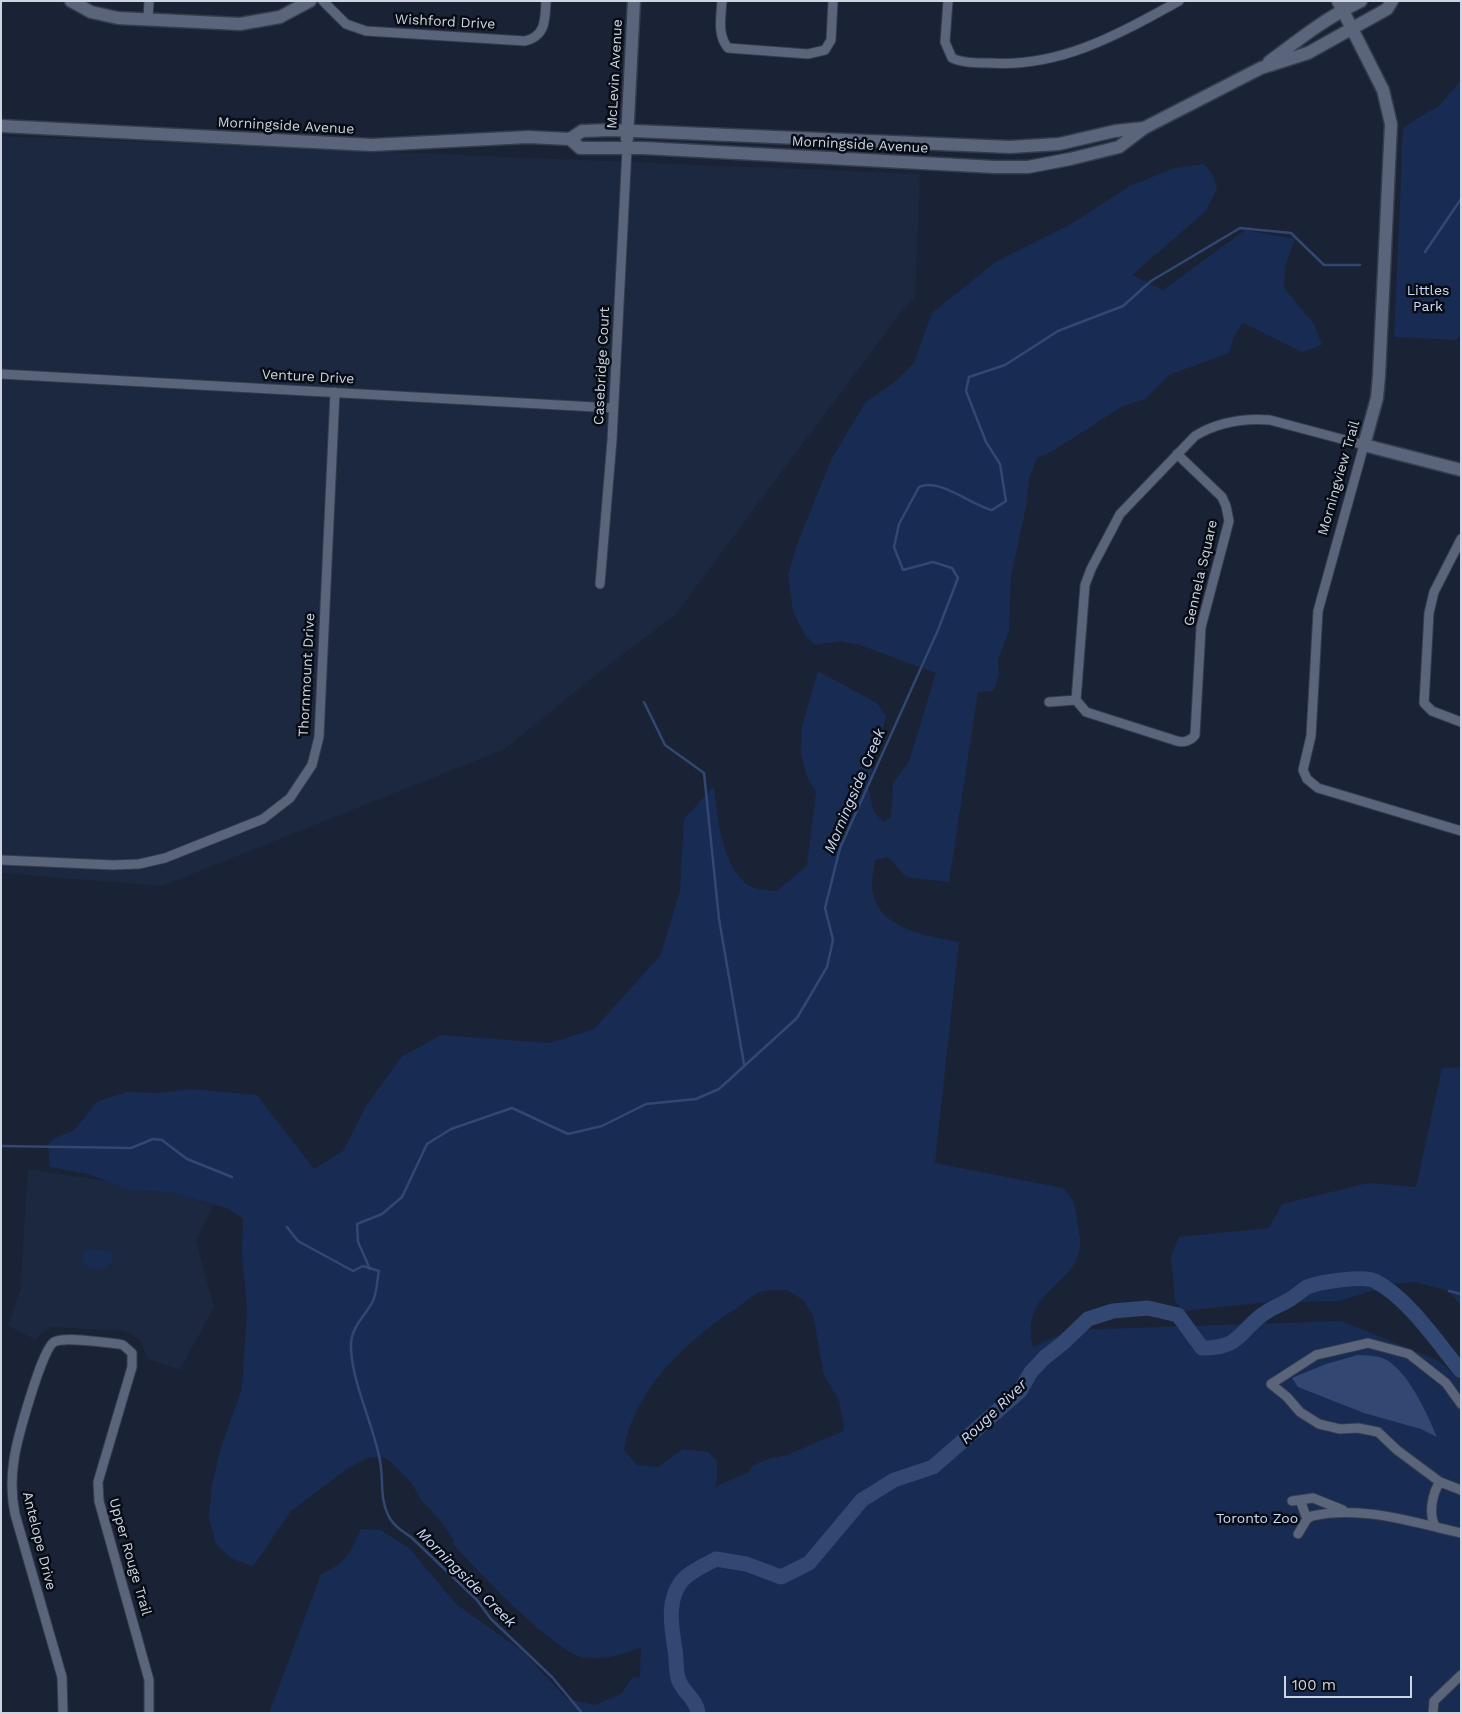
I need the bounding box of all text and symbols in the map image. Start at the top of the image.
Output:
street label: Wishford Drive [394,11,496,33]
street label: McLevin Avenue [604,19,626,129]
street label: Morningside Avenue [217,114,355,138]
street label: Morningside Avenue [791,133,929,157]
park label: Littles Park [1407,283,1449,316]
street label: Casebridge Court [591,307,613,425]
street label: Venture Drive [261,366,355,388]
street label: Morningview Trail [1315,419,1363,537]
street label: Gennela Square [1181,518,1221,628]
street label: Thornmount Drive [295,613,319,737]
water label: Morningside Creek [821,726,889,856]
water label: Rouge River [957,1376,1031,1448]
street label: Antelope Drive [19,1490,59,1592]
street label: Upper Rouge Trail [105,1496,155,1618]
park label: Toronto Zoo [1216,1511,1298,1527]
water label: Morningside Creek [412,1524,520,1632]
scale bar [1287,1666,1414,1698]
text: 100 m [1292,1676,1336,1694]

